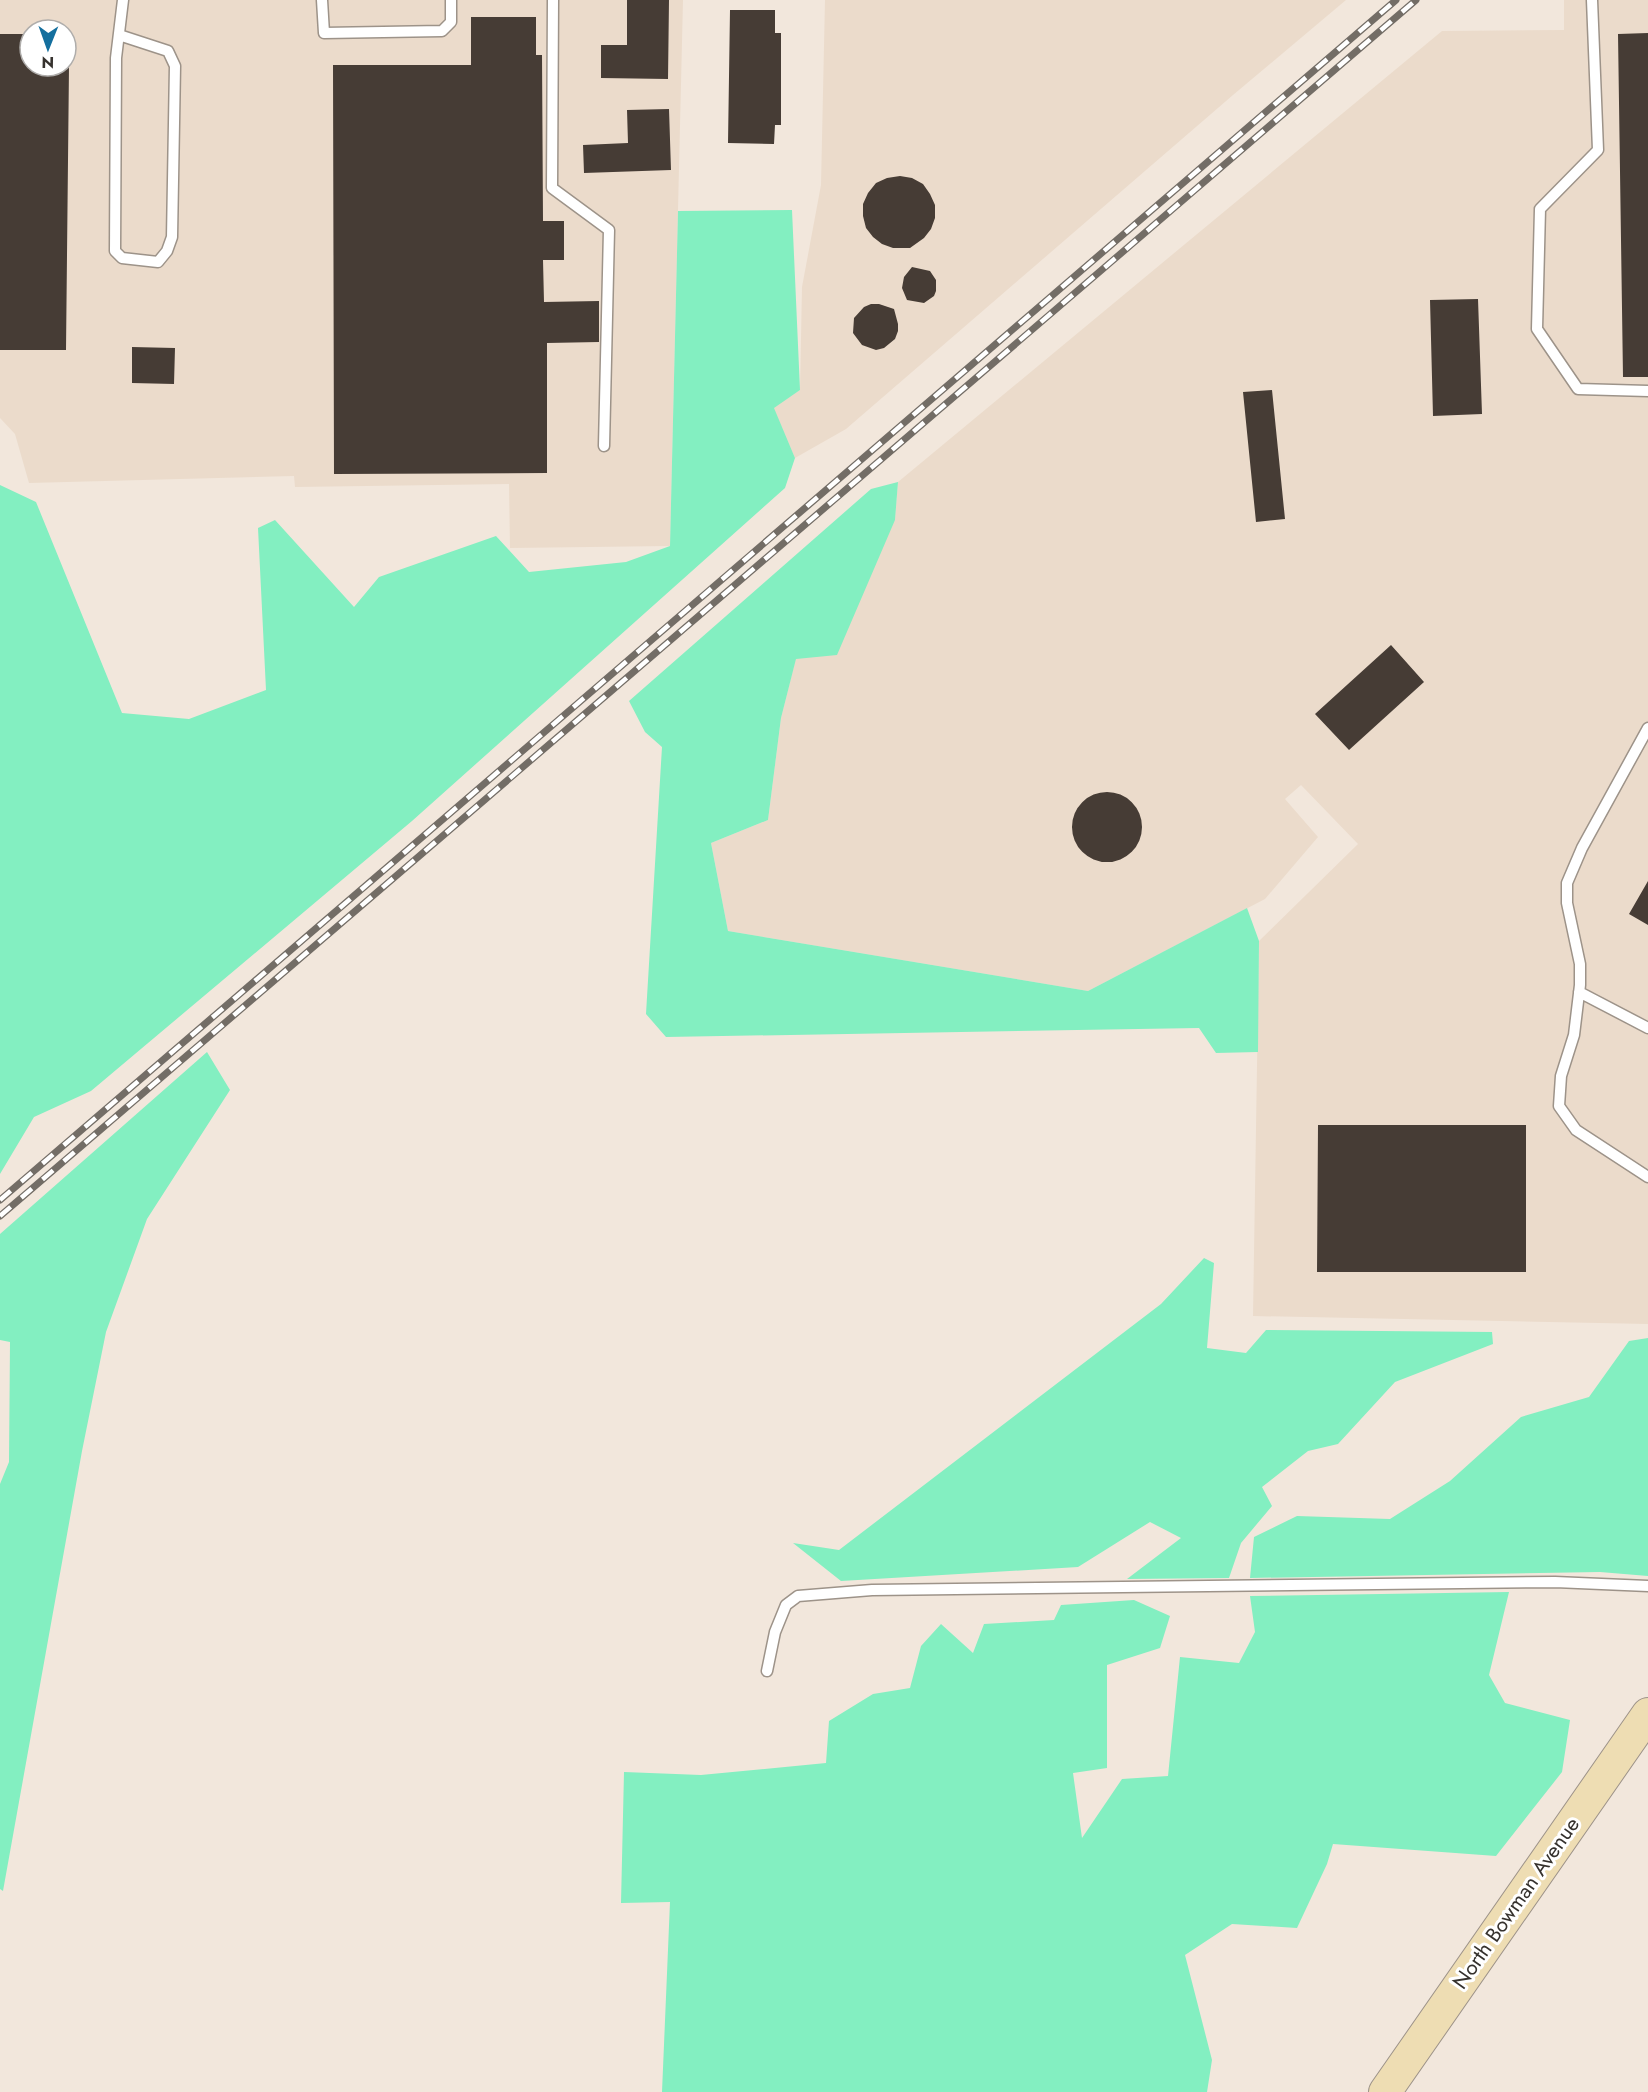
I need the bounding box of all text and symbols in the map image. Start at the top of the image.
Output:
north arrow [18,18,78,78]
text: N [41,51,54,74]
street label: North Bowman Avenue [1445,1811,1587,1995]

